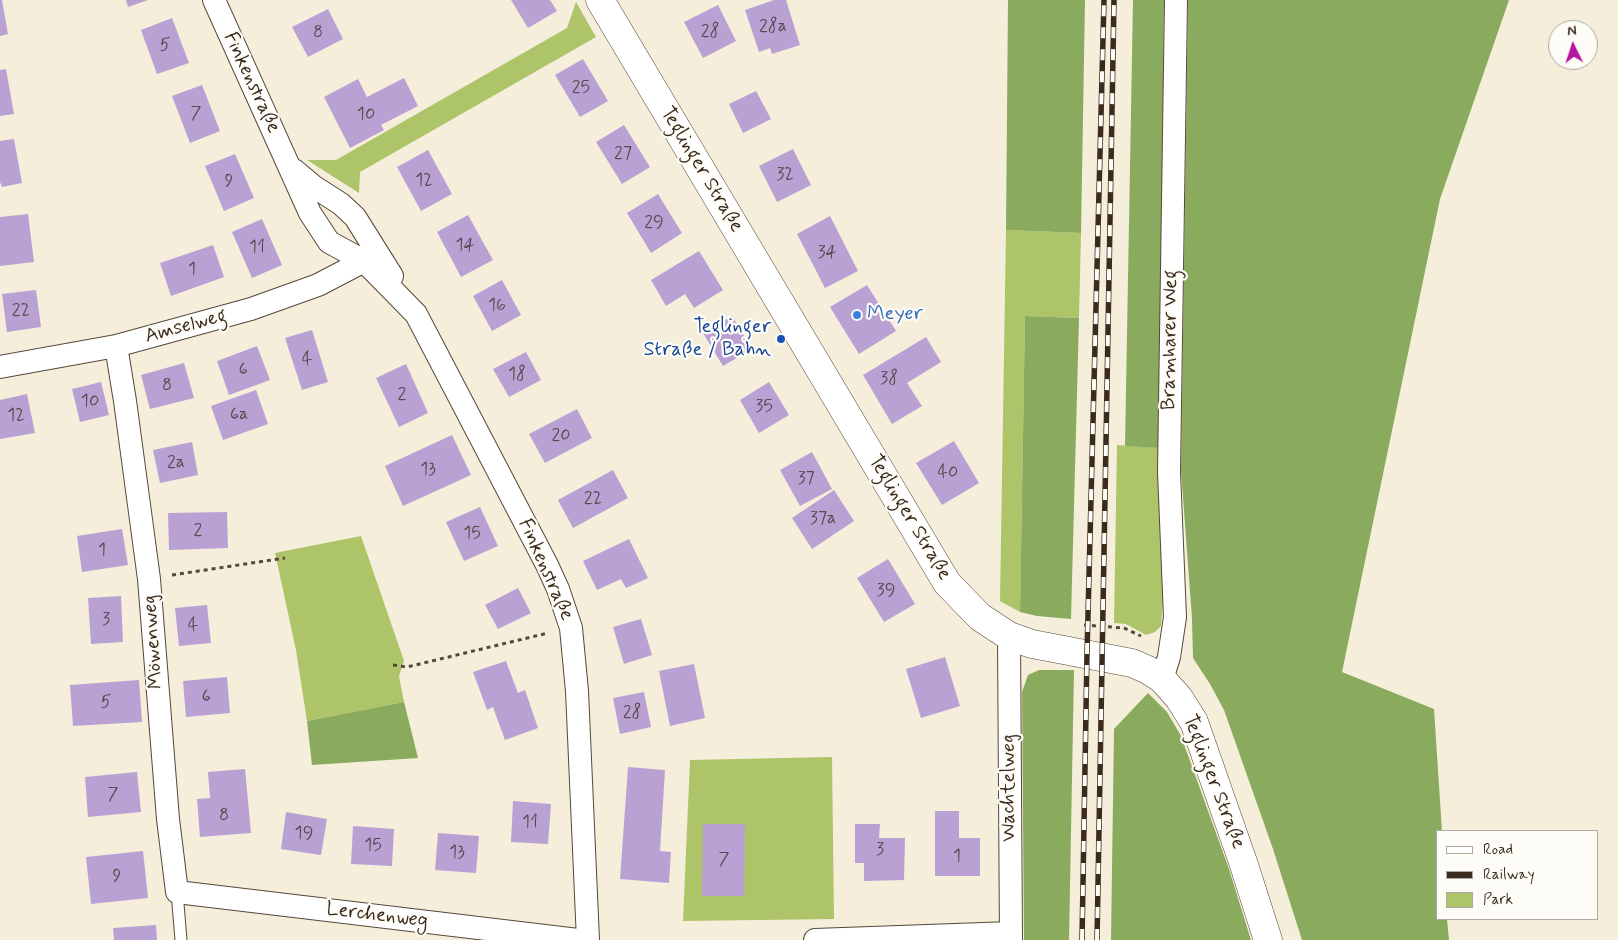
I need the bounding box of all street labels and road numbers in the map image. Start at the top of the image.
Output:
street label: Finkenstraße [217,29,285,137]
street label: Teglinger Straße [654,103,748,237]
street label: Bramharer Weg [1158,270,1184,410]
street label: Amselweg [143,305,229,349]
street label: Teglinger Straße [862,451,956,585]
street label: Finkenstraße [512,516,578,624]
street label: Möwenweg [139,594,169,690]
street label: Teglinger Straße [1176,711,1250,853]
street label: Wachtelweg [998,734,1022,842]
street label: Lerchenweg [325,898,429,934]

